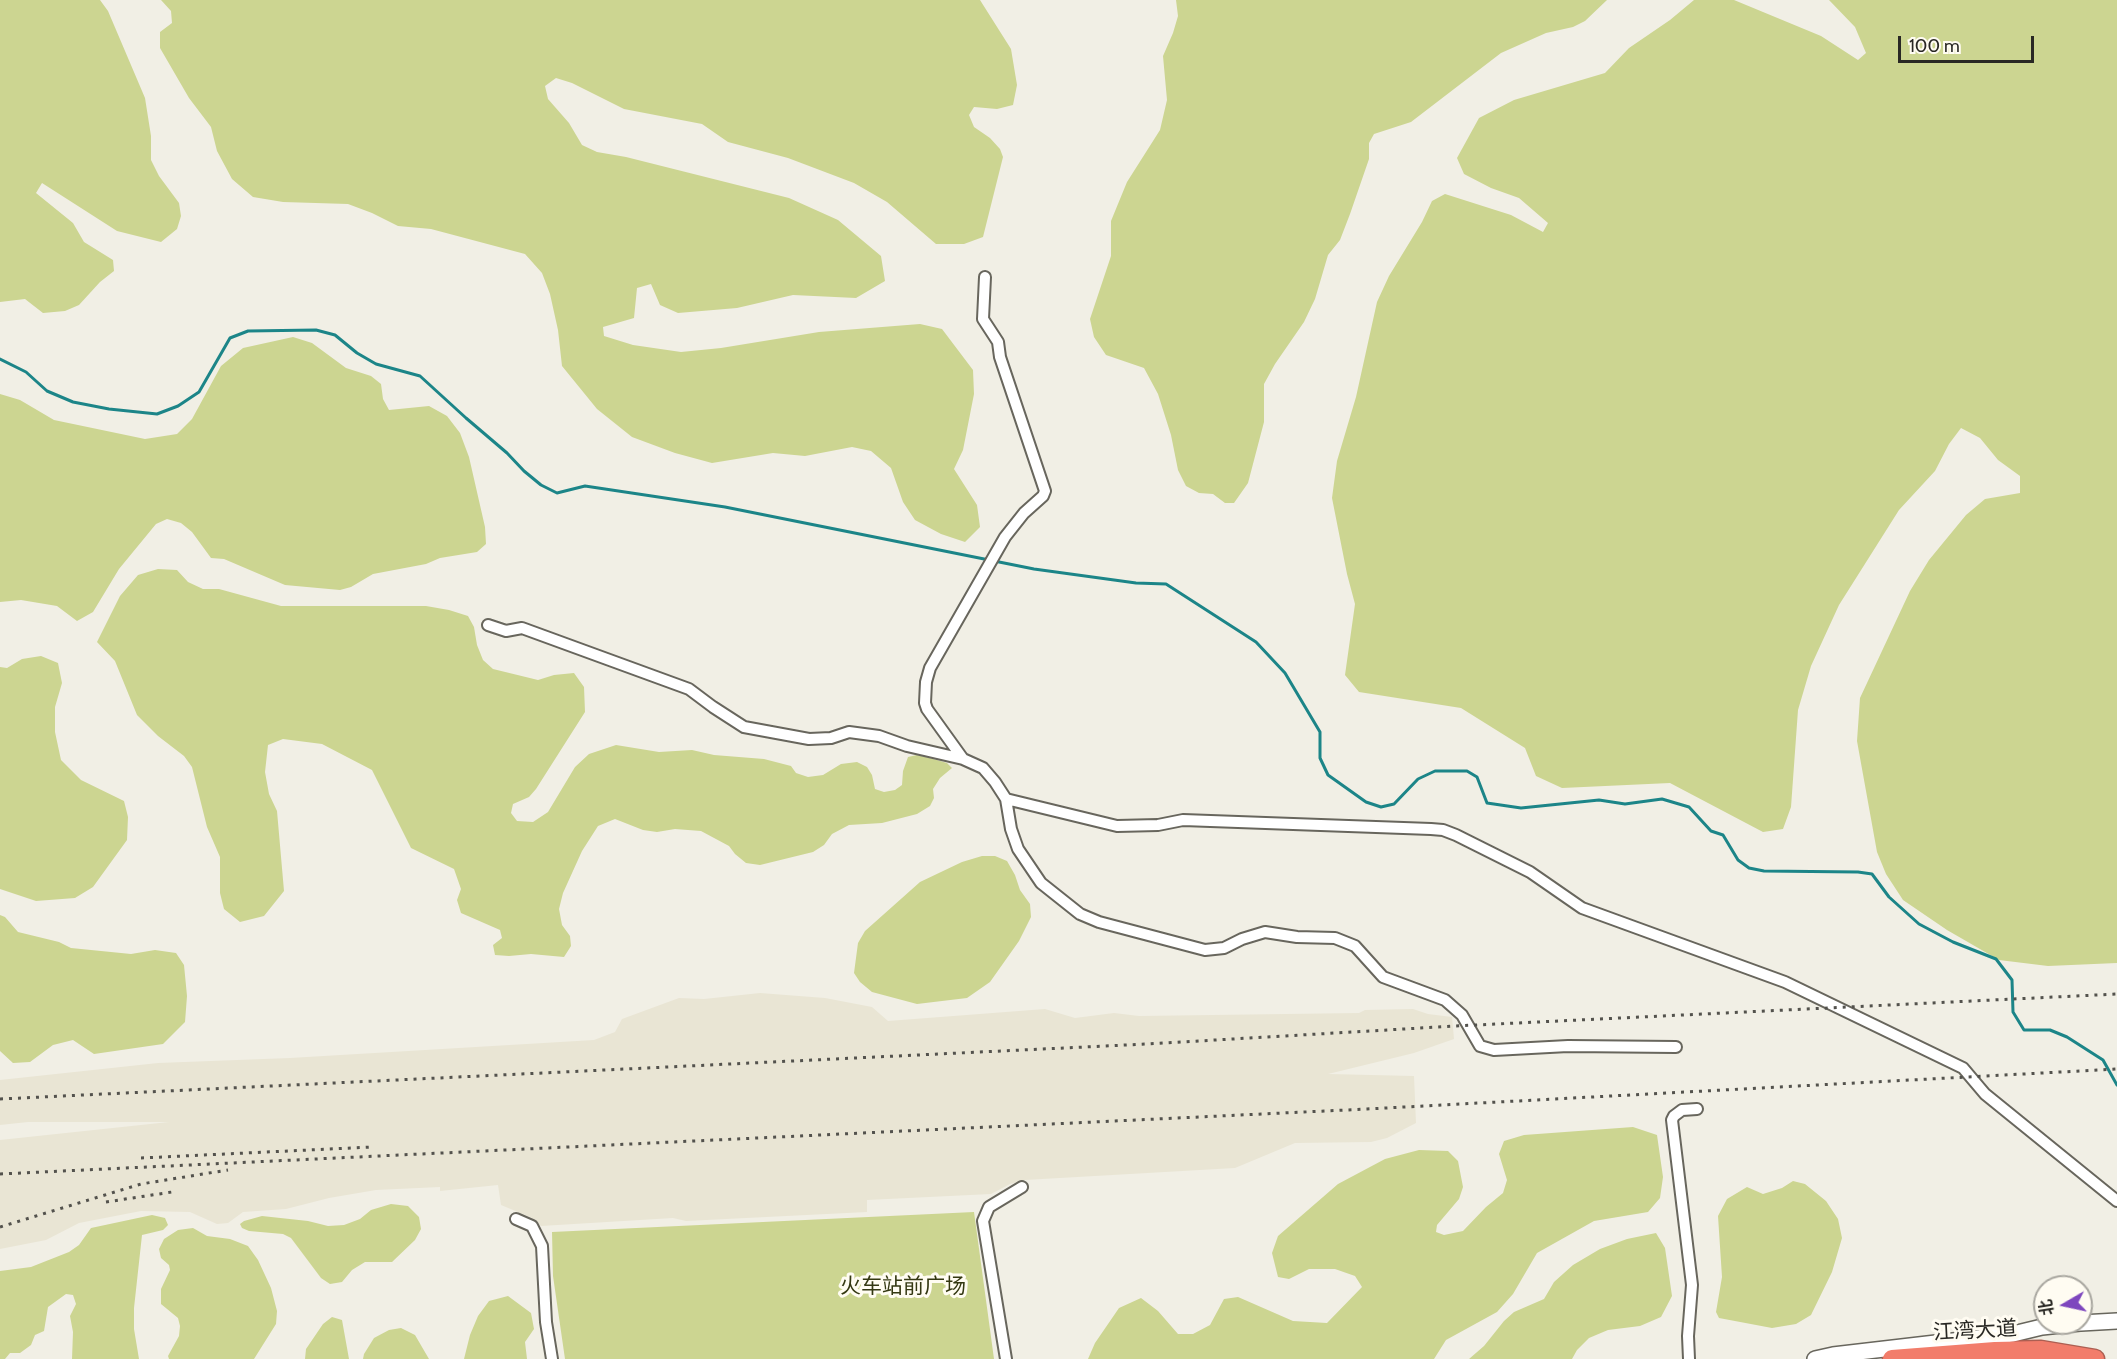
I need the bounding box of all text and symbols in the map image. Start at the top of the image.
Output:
scale bar [1901,24,2038,62]
text: 100 m [1909,35,1960,57]
park label: 火车站前广场 [840,1274,966,1300]
north arrow [2033,1275,2093,1335]
text: 北 [2036,1298,2057,1317]
street label: 江湾大道 [1932,1316,2018,1346]

